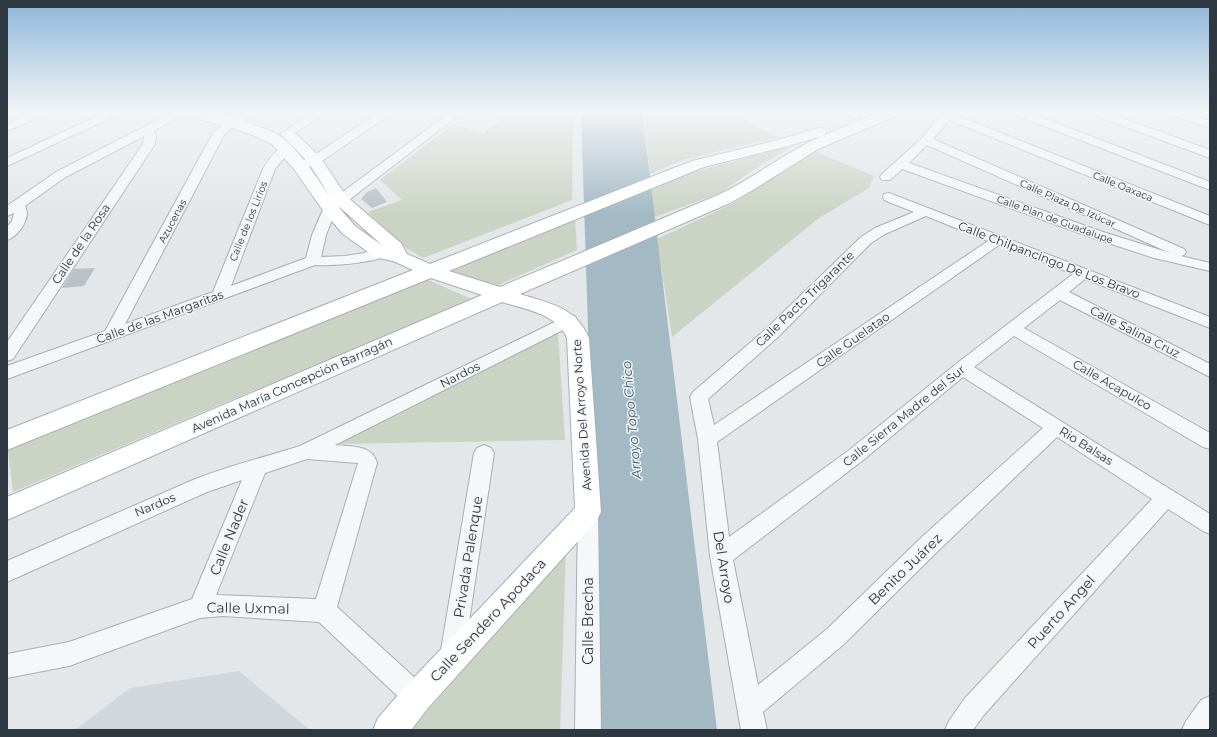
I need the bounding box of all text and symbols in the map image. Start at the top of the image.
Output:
street label: Calle Oaxaca [1091,168,1155,204]
street label: Calle Plaza De Izúcar [1018,176,1118,230]
street label: Calle de los Lirios [226,179,270,263]
street label: Calle Plan de Guadalupe [995,192,1115,247]
street label: Azucenas [155,197,190,246]
street label: Calle de la Rosa [48,201,113,287]
street label: Calle Chilpancingo De Los Bravo [956,218,1142,301]
street label: Calle Pacto Trigarante [752,248,857,350]
street label: Calle de las Margaritas [94,287,226,347]
street label: Calle Salina Cruz [1088,302,1183,361]
street label: Calle Guelatao [813,309,892,371]
street label: Avenida María Concepción Barragán [189,333,395,436]
street label: Avenida Del Arroyo Norte [569,339,594,491]
street label: Calle Acapulco [1070,356,1154,413]
street label: Nardos [437,358,482,391]
water label: Arroyo Topo Chico [618,360,644,481]
street label: Calle Sierra Madre del Sur [839,361,968,470]
street label: Rio Balsas [1057,423,1116,468]
street label: Nardos [132,489,178,520]
street label: Privada Palenque [449,495,487,619]
street label: Calle Nader [205,496,253,578]
street label: Del Arroyo [709,529,739,605]
street label: Benito Juárez [864,529,946,609]
street label: Calle Sendero Apodaca [426,555,550,685]
street label: Puerto Angel [1023,571,1099,653]
street label: Calle Brecha [579,577,597,665]
street label: Calle Uxmal [206,598,290,618]

